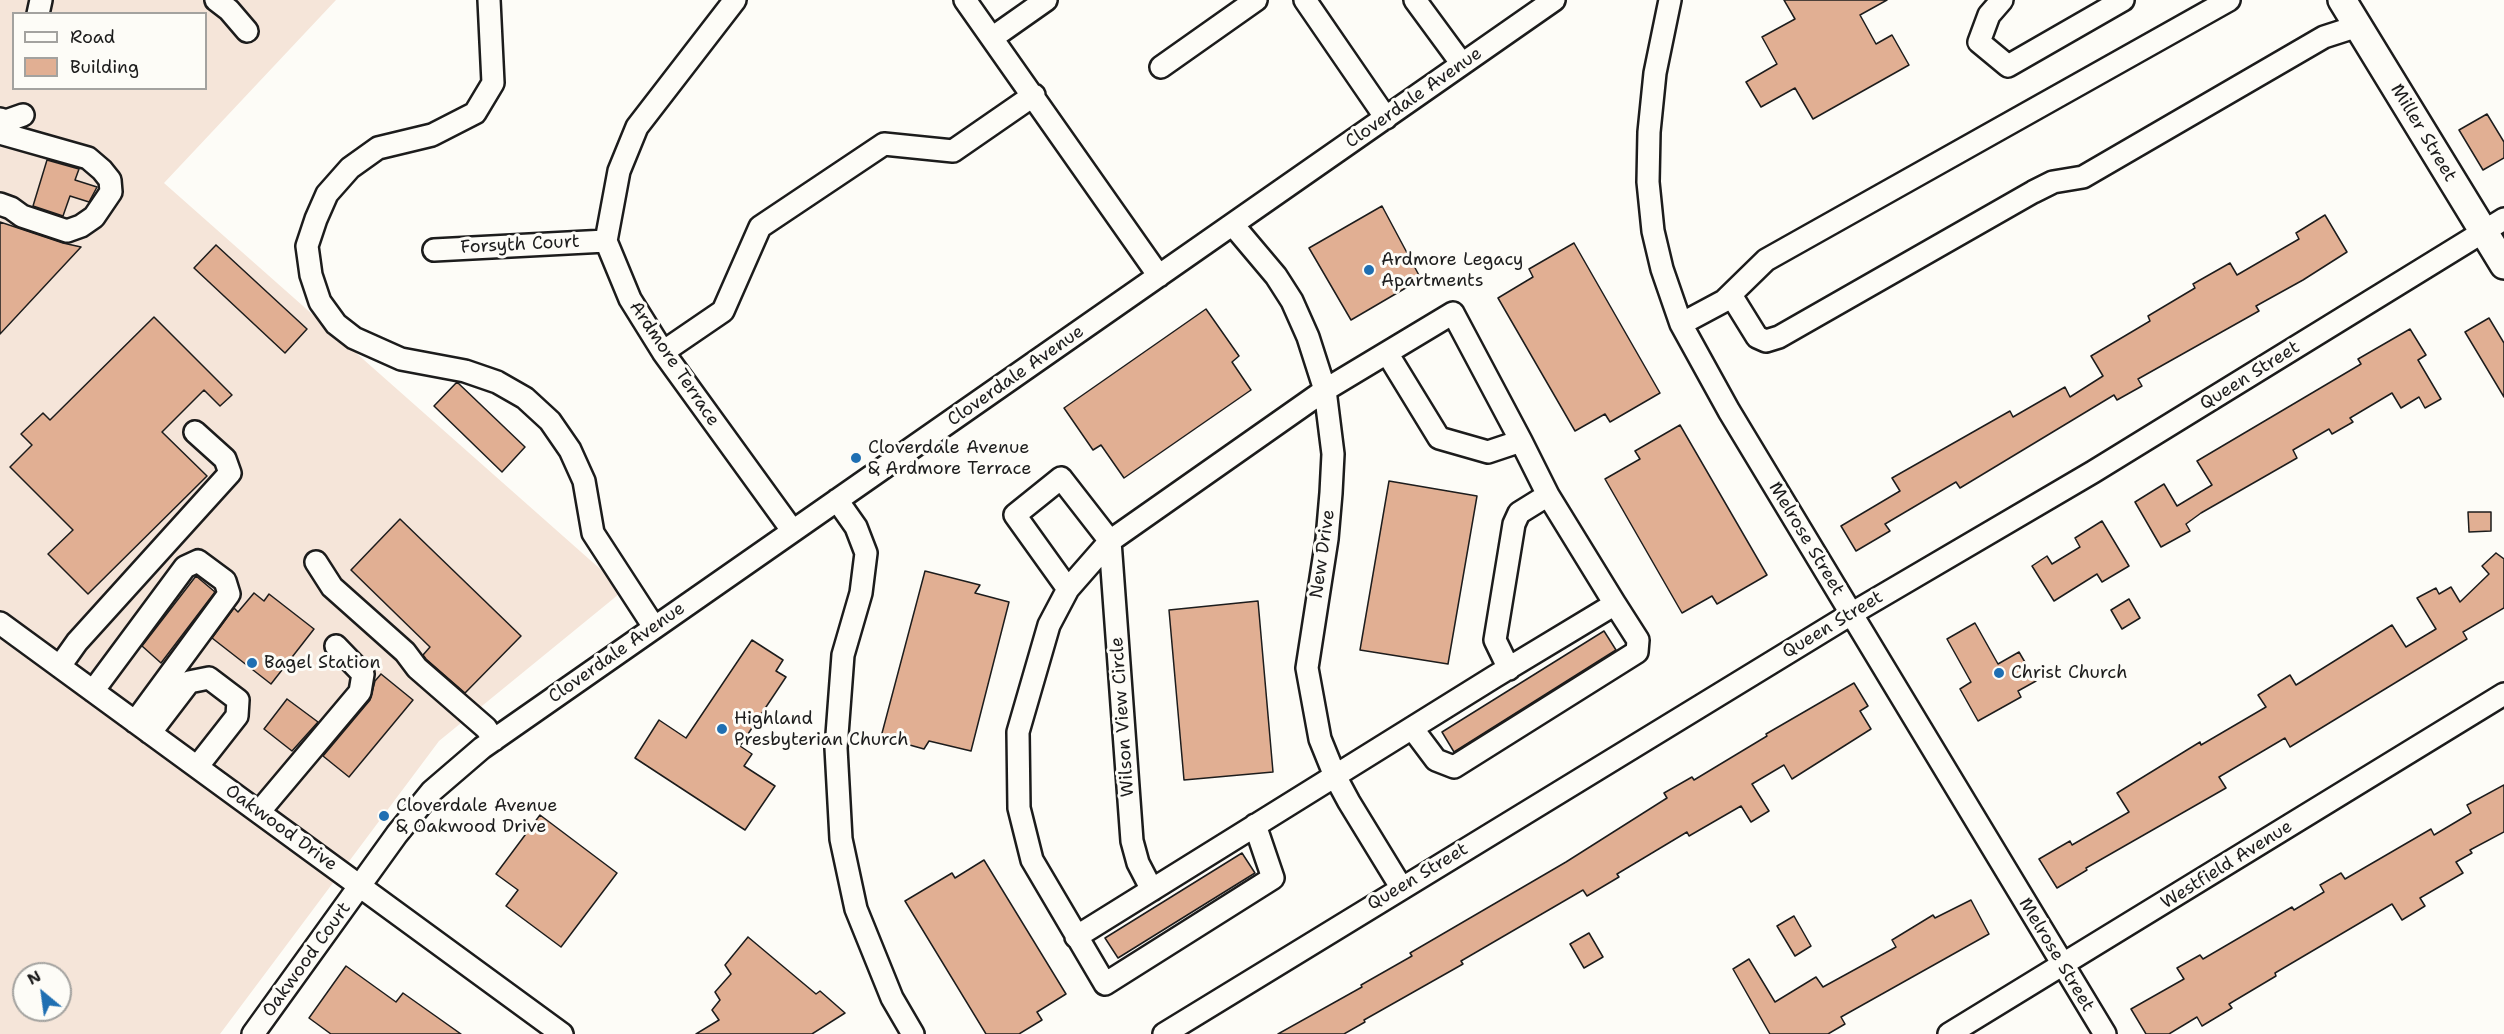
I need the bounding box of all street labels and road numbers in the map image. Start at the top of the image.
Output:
street label: Cloverdale Avenue [1342,43,1486,153]
street label: Miller Street [2385,80,2461,186]
street label: Forsyth Court [460,231,580,259]
street label: Ardmore Terrace [624,297,724,431]
street label: Cloverdale Avenue [944,321,1088,431]
street label: Queen Street [2196,337,2304,415]
street label: Melrose Street [1764,478,1848,600]
street label: New Drive [1306,508,1340,600]
street label: Queen Street [1779,587,1887,663]
street label: Cloverdale Avenue [545,598,689,708]
street label: Wilson View Circle [1107,636,1139,798]
street label: Oakwood Drive [221,780,341,876]
street label: Westfield Avenue [2157,816,2297,914]
street label: Queen Street [1364,839,1472,915]
street label: Melrose Street [2014,894,2098,1016]
street label: Oakwood Court [258,898,356,1022]

